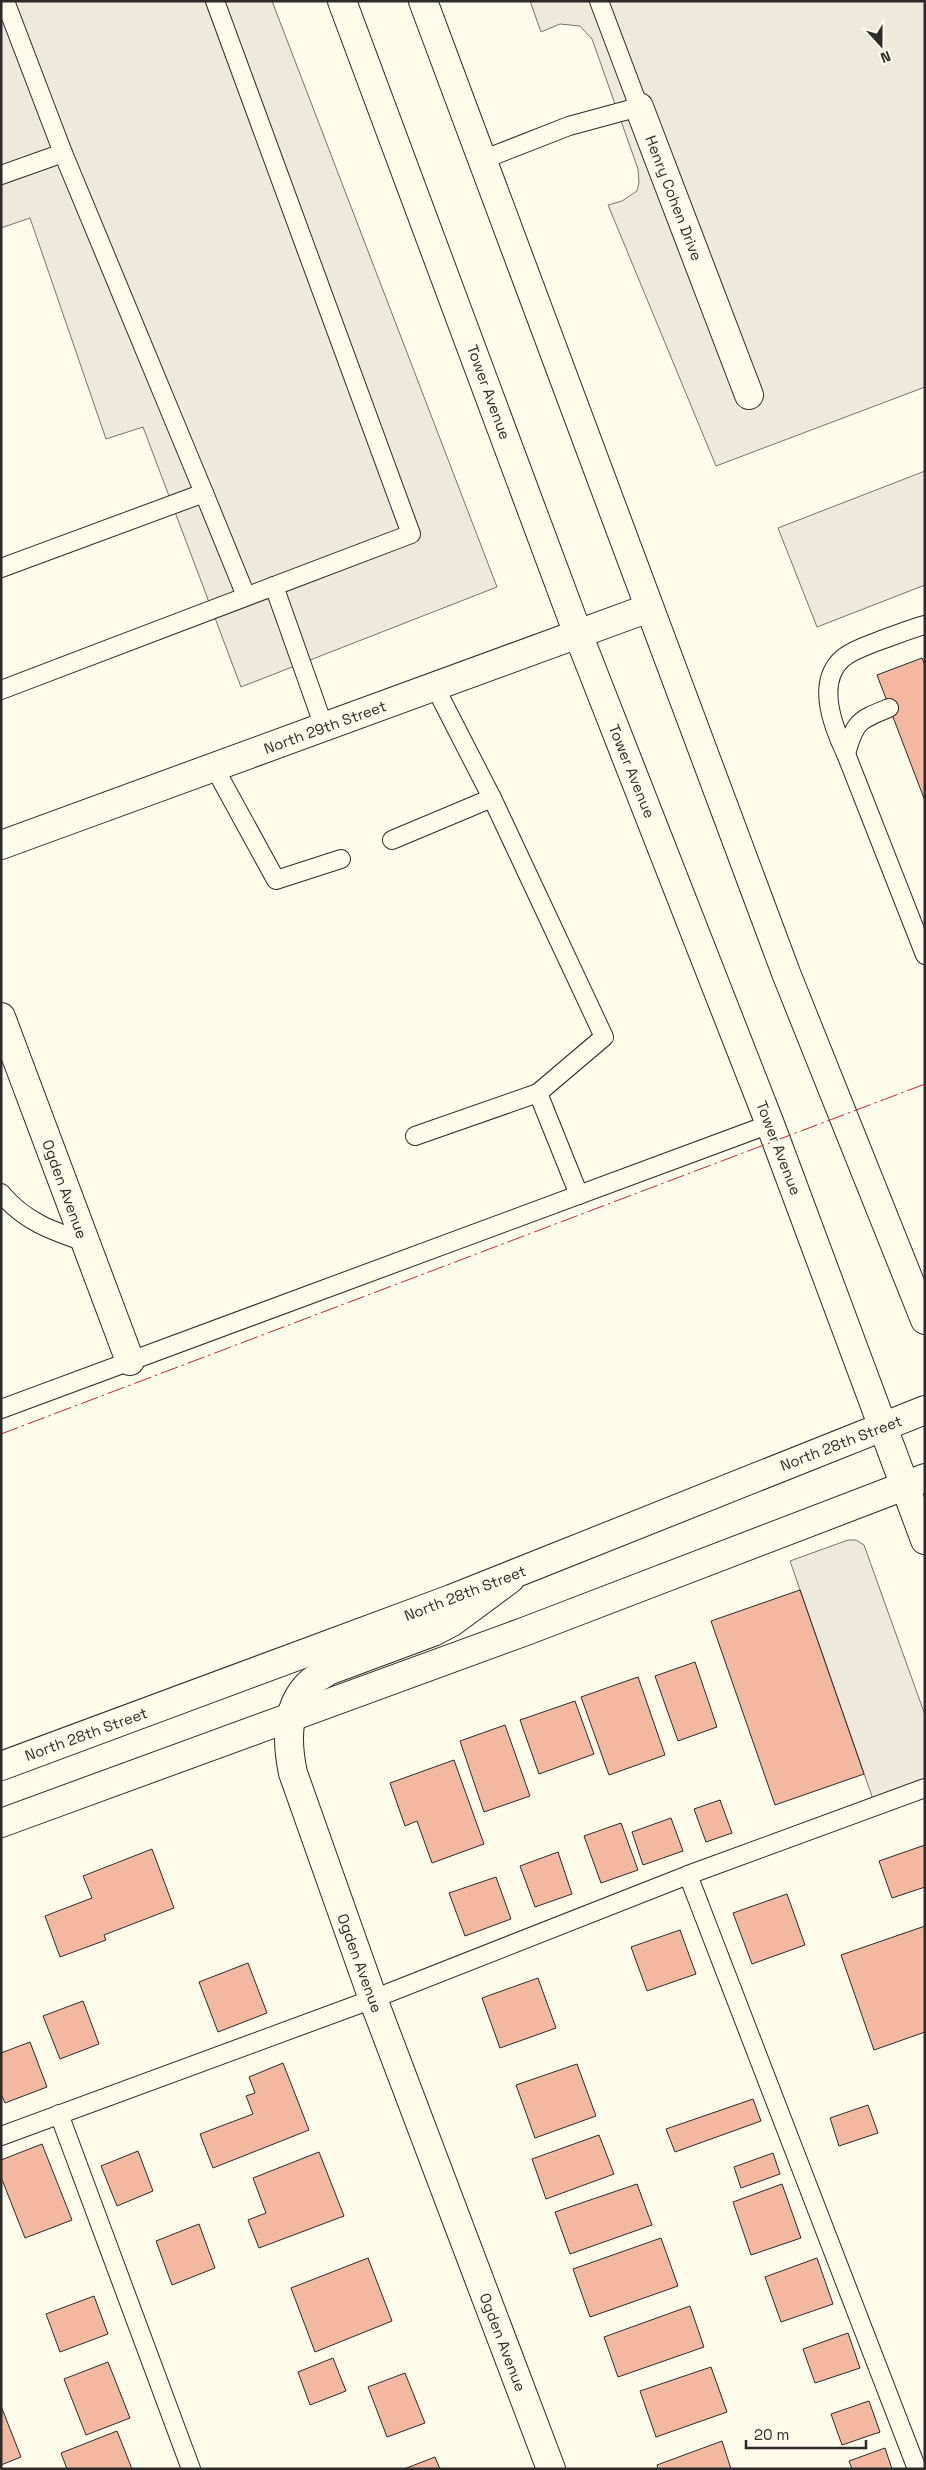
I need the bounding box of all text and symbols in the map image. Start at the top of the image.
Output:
north arrow [856,20,906,70]
text: N [878,47,893,67]
street label: Henry Cohen Drive [641,133,707,263]
street label: Tower Avenue [463,342,515,442]
street label: North 29th Street [261,696,389,758]
street label: Tower Avenue [605,721,659,821]
street label: Tower Avenue [752,1098,806,1198]
street label: Ogden Avenue [38,1137,92,1241]
street label: North 28th Street [777,1411,905,1475]
street label: North 28th Street [401,1561,529,1625]
street label: North 28th Street [22,1703,150,1765]
street label: Ogden Avenue [333,1911,387,2015]
street label: Ogden Avenue [475,2290,531,2394]
scale bar [746,2418,866,2450]
text: 20 m [754,2425,789,2444]

